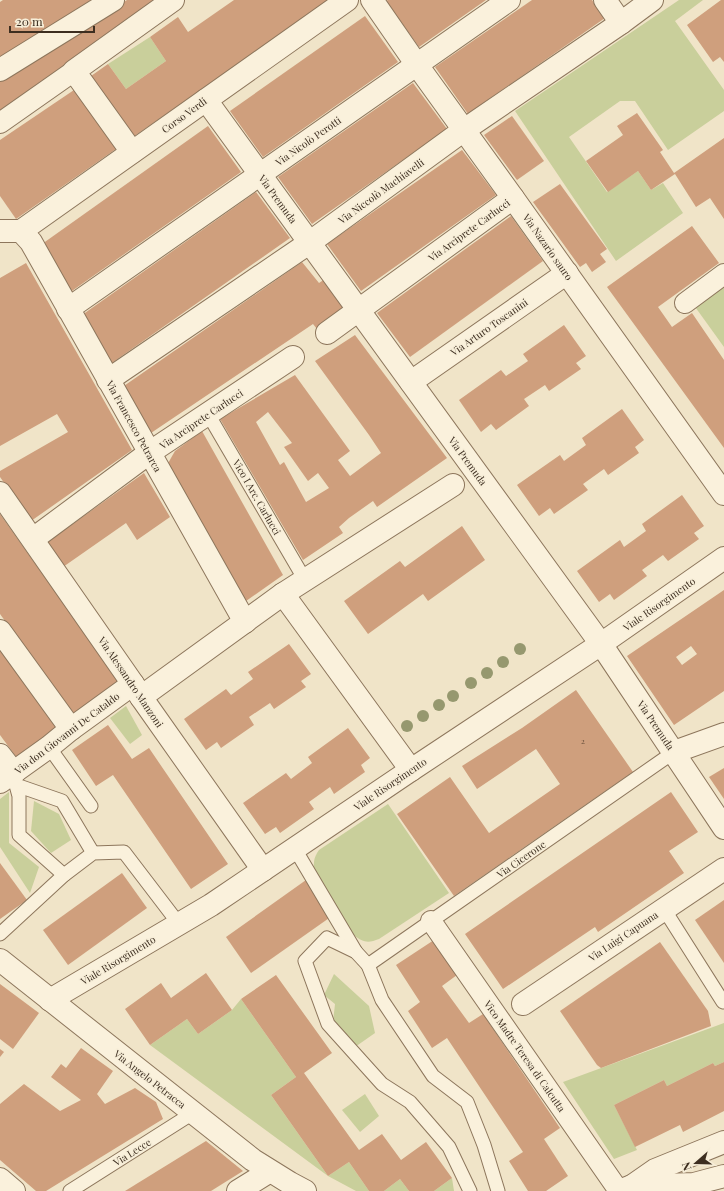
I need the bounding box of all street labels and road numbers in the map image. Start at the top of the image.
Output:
street label: Corso Verdi [159,94,209,136]
street label: Via Nicolò Perotti [272,113,344,169]
street label: Via Niccolò Machiavelli [335,155,427,227]
street label: Via Premuda [255,171,300,226]
street label: Via Arciprete Carlucci [424,196,513,265]
street label: Via Nazario sauro [519,210,576,283]
street label: Via Arturo Toscanini [447,295,531,360]
street label: Via Francesco Petrarca [103,377,165,474]
street label: Via Arciprete Carlucci [156,386,246,453]
street label: Via Premuda [445,433,490,488]
street label: Vico I Arc. Carlucci [229,456,284,537]
street label: Viale Risorgimento [619,574,698,635]
street label: Via Alessandro Manzoni [95,633,167,730]
street label: Via don Giovanni De Cataldo [11,689,123,778]
street label: Via Premuda [634,697,678,753]
street label: Viale Risorgimento [350,754,430,814]
street label: Via Cicerone [493,837,548,882]
street label: Via Luigi Capuana [585,908,661,965]
street label: Viale Risorgimento [77,932,159,988]
street label: Vico Madre Teresa di Calcutta [481,997,569,1114]
street label: Via Angelo Petracca [110,1046,189,1111]
street label: Via Lecce [110,1135,154,1170]

